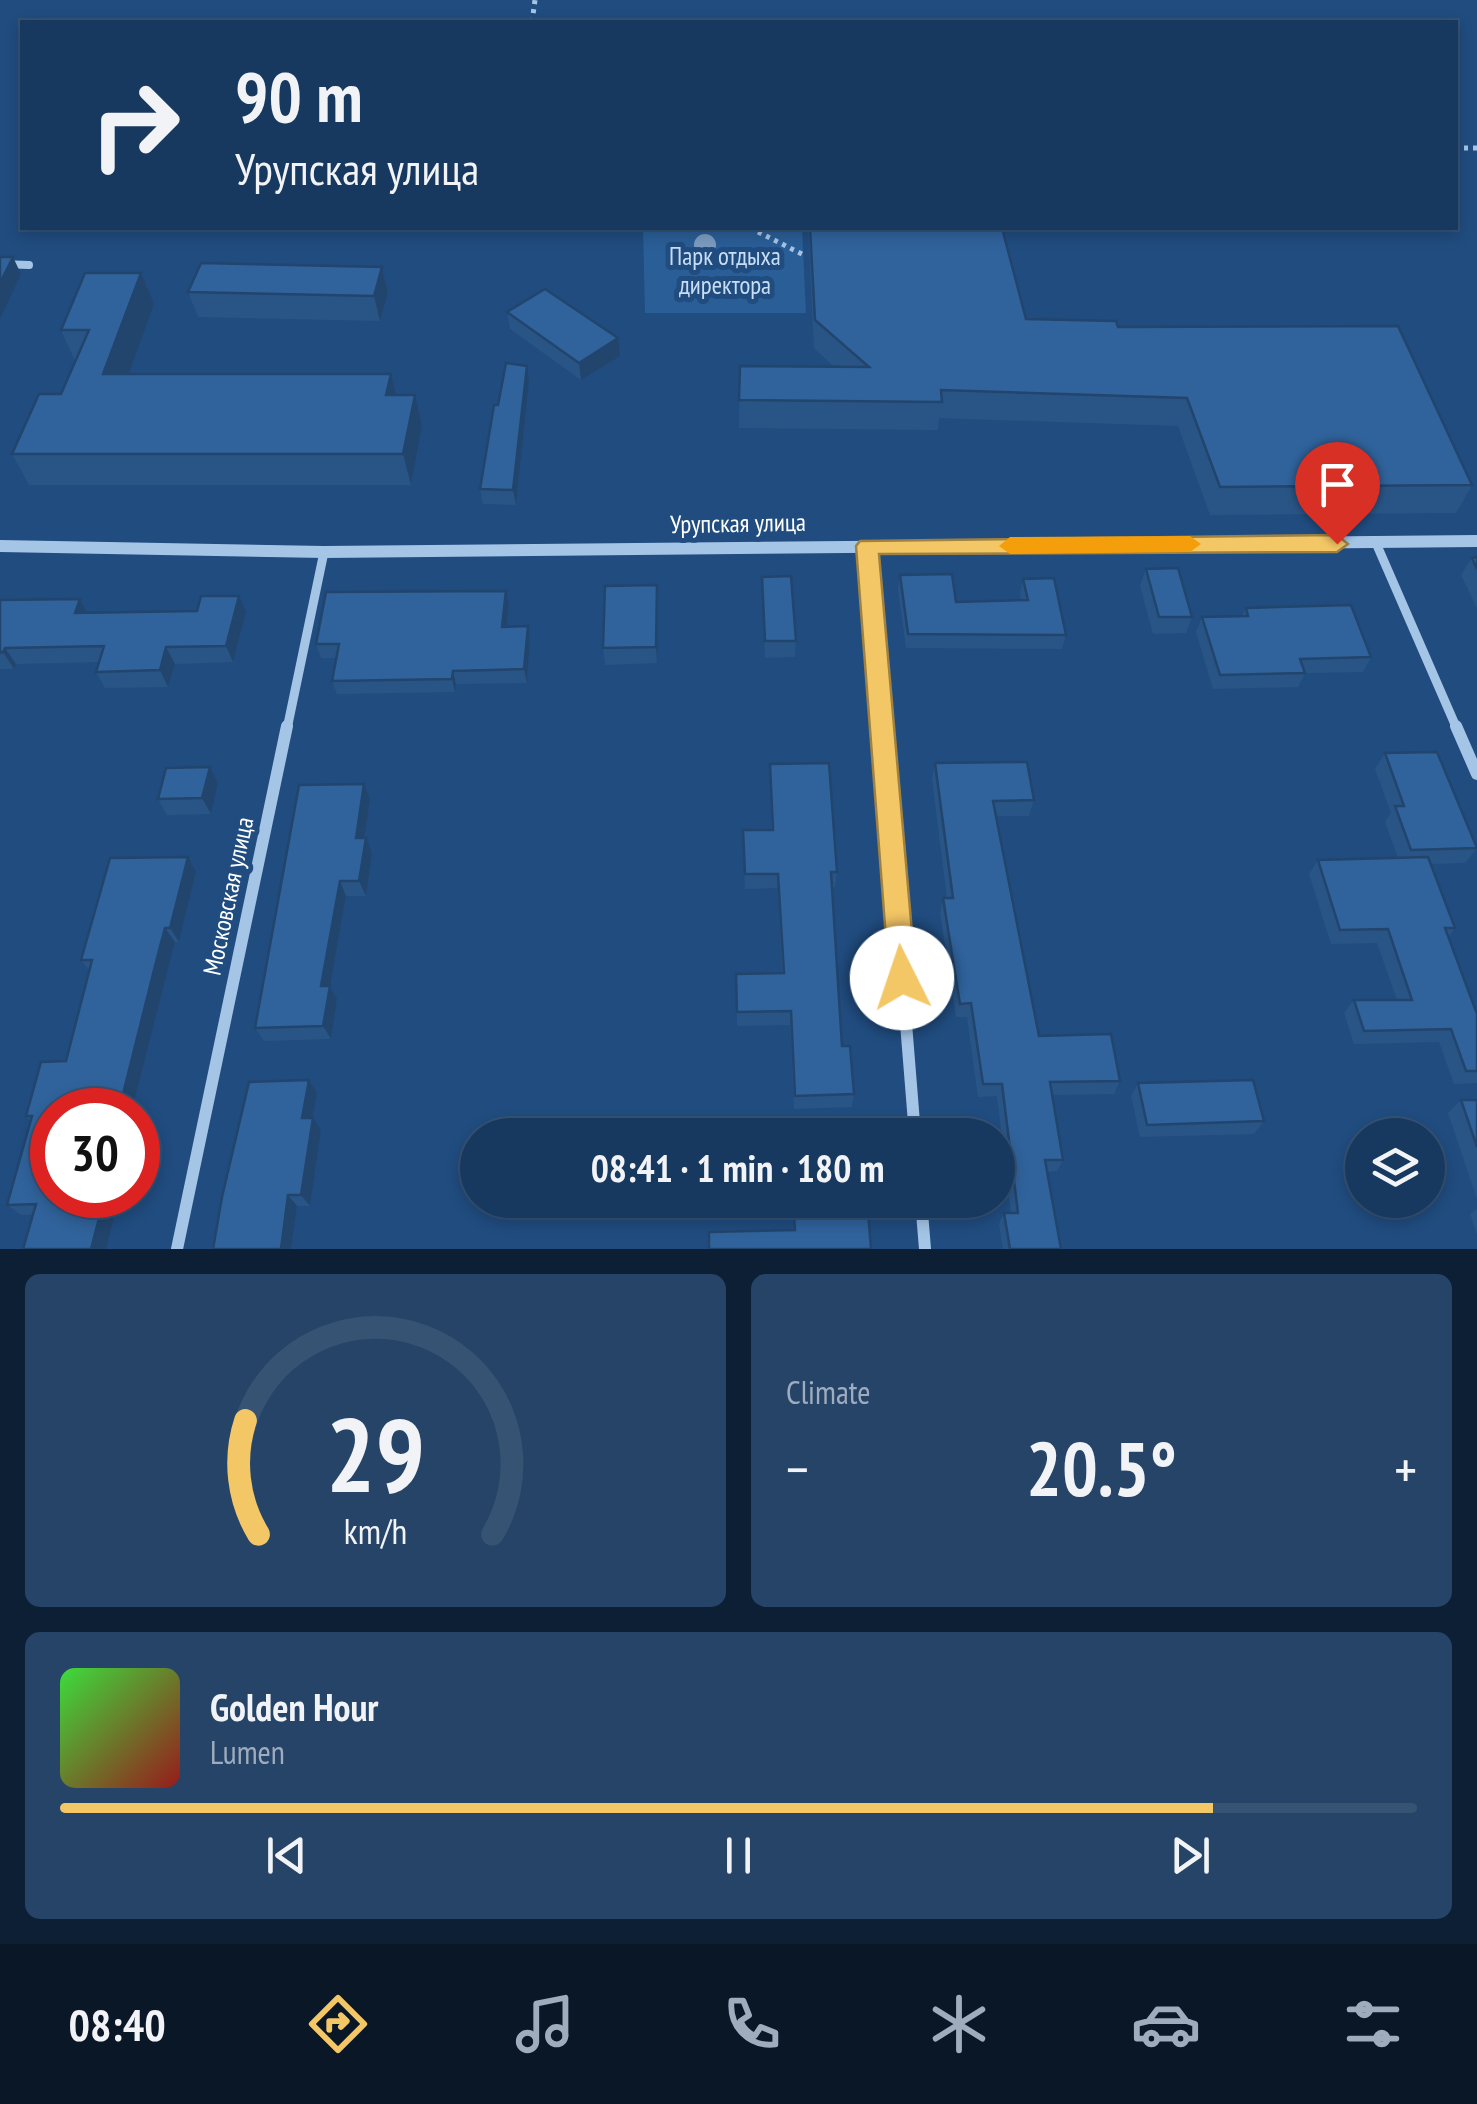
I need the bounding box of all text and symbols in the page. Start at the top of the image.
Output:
text: 90 m [235,51,363,141]
icon: right [70,60,200,190]
text: Урупская улица [235,139,479,197]
park label: Парк отдыха директора [669,240,781,301]
pin [1295,442,1380,545]
icon: arrive [1310,457,1365,512]
street label: Урупская улица [670,506,806,540]
street label: Московская улица [196,814,260,978]
position arrow [850,926,954,1030]
speed limit sign: 30 [30,1088,160,1218]
map controls [1345,1118,1445,1218]
button: layers [1345,1118,1445,1218]
text: 08:41 · 1 min · 180 m [591,1143,884,1192]
text: Climate [786,1371,870,1413]
text: 29 [326,1386,425,1521]
text: 20.5° [1026,1420,1177,1517]
text: − [786,1433,809,1504]
text: + [1394,1433,1417,1504]
text: km/h [344,1508,407,1554]
text: Golden Hour [210,1682,379,1731]
text: Lumen [210,1731,285,1773]
icon: previous [259,1828,314,1883]
icon: pause [711,1828,766,1883]
icon: next [1163,1828,1218,1883]
icon: directions [303,1989,373,2059]
icon: music [510,1989,580,2059]
icon: phone [717,1989,787,2059]
icon: climate [924,1989,994,2059]
icon: car [1131,1989,1201,2059]
icon: filters [1338,1989,1408,2059]
text: 08:40 [69,1995,166,2053]

